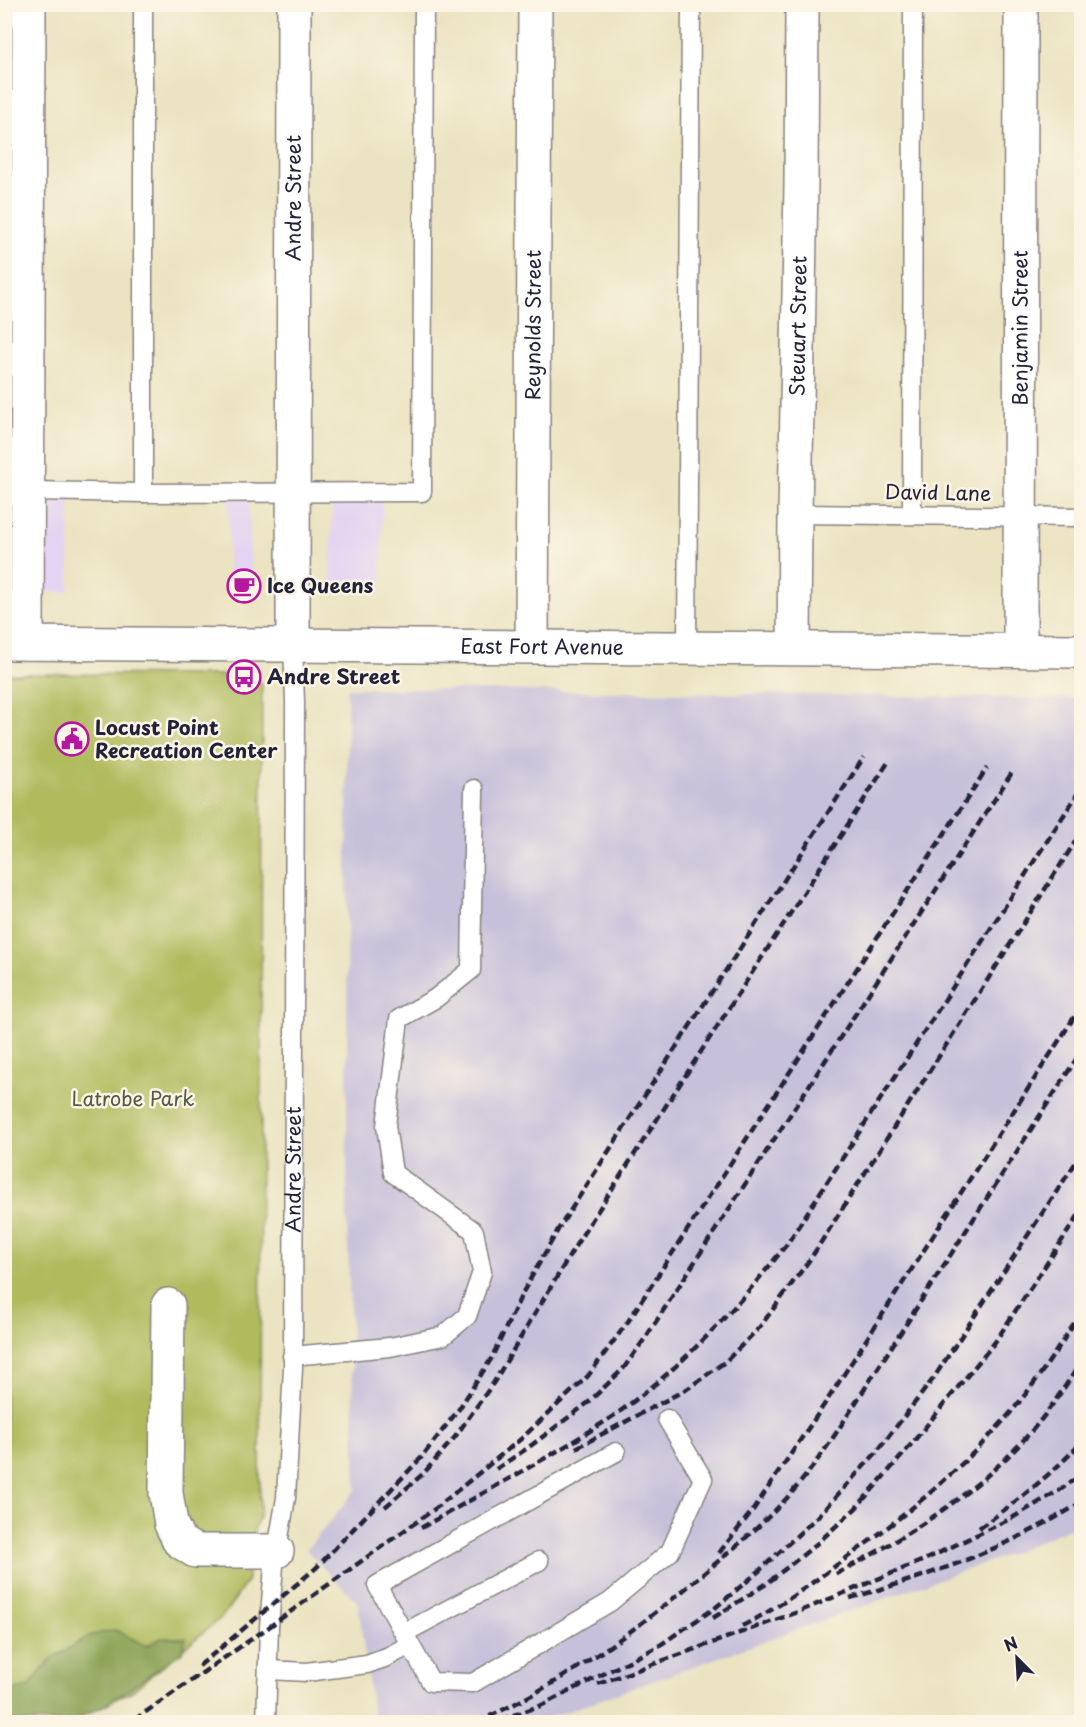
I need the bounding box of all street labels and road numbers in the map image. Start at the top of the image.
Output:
street label: Andre Street [278,135,308,261]
street label: Reynolds Street [517,250,548,400]
street label: Benjamin Street [1004,250,1035,406]
street label: Steuart Street [781,255,814,397]
street label: David Lane [885,476,992,508]
street label: East Fort Avenue [460,630,624,662]
street label: Andre Street [277,1106,308,1233]

